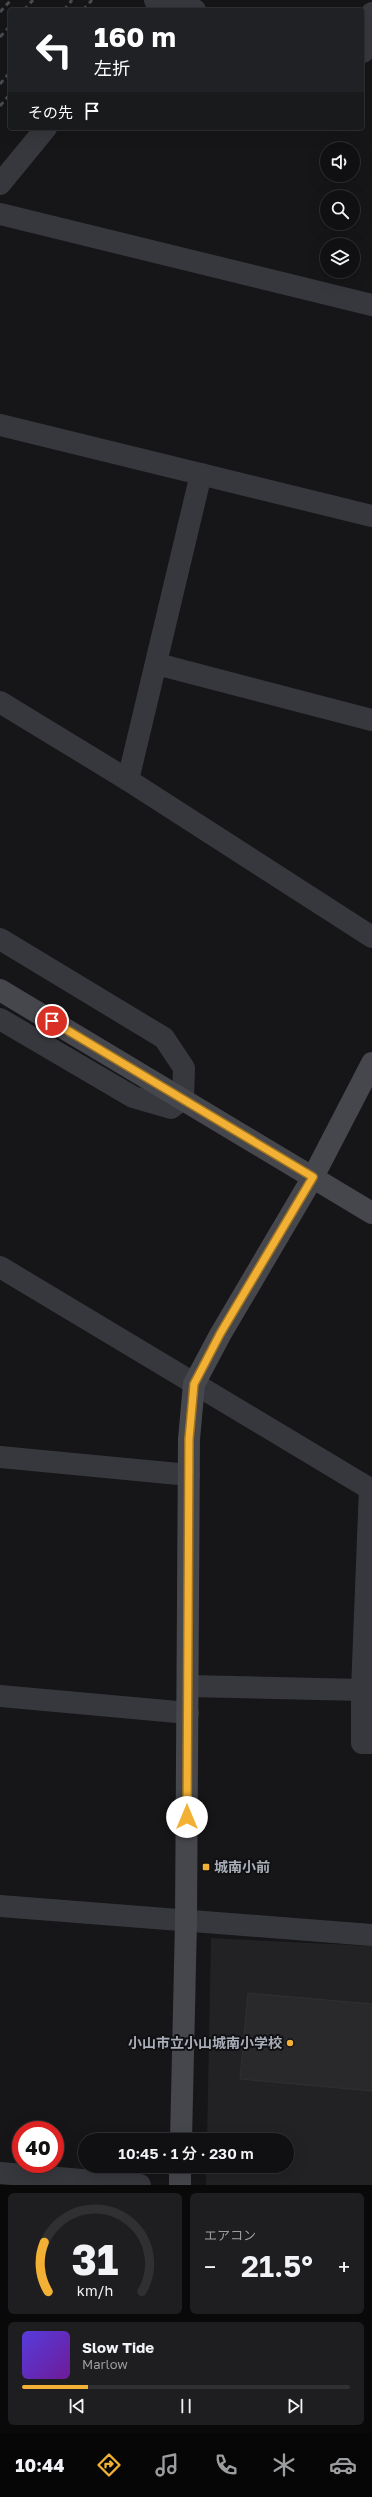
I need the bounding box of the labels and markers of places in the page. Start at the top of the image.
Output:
pin [35,1004,69,1038]
place label: 城南小前 [214,1858,270,1875]
marker: 城南小前 [201,1862,211,1872]
place label: 小山市立小山城南小学校 [128,2034,282,2051]
marker: 小山市立小山城南小学校 [285,2038,295,2048]

